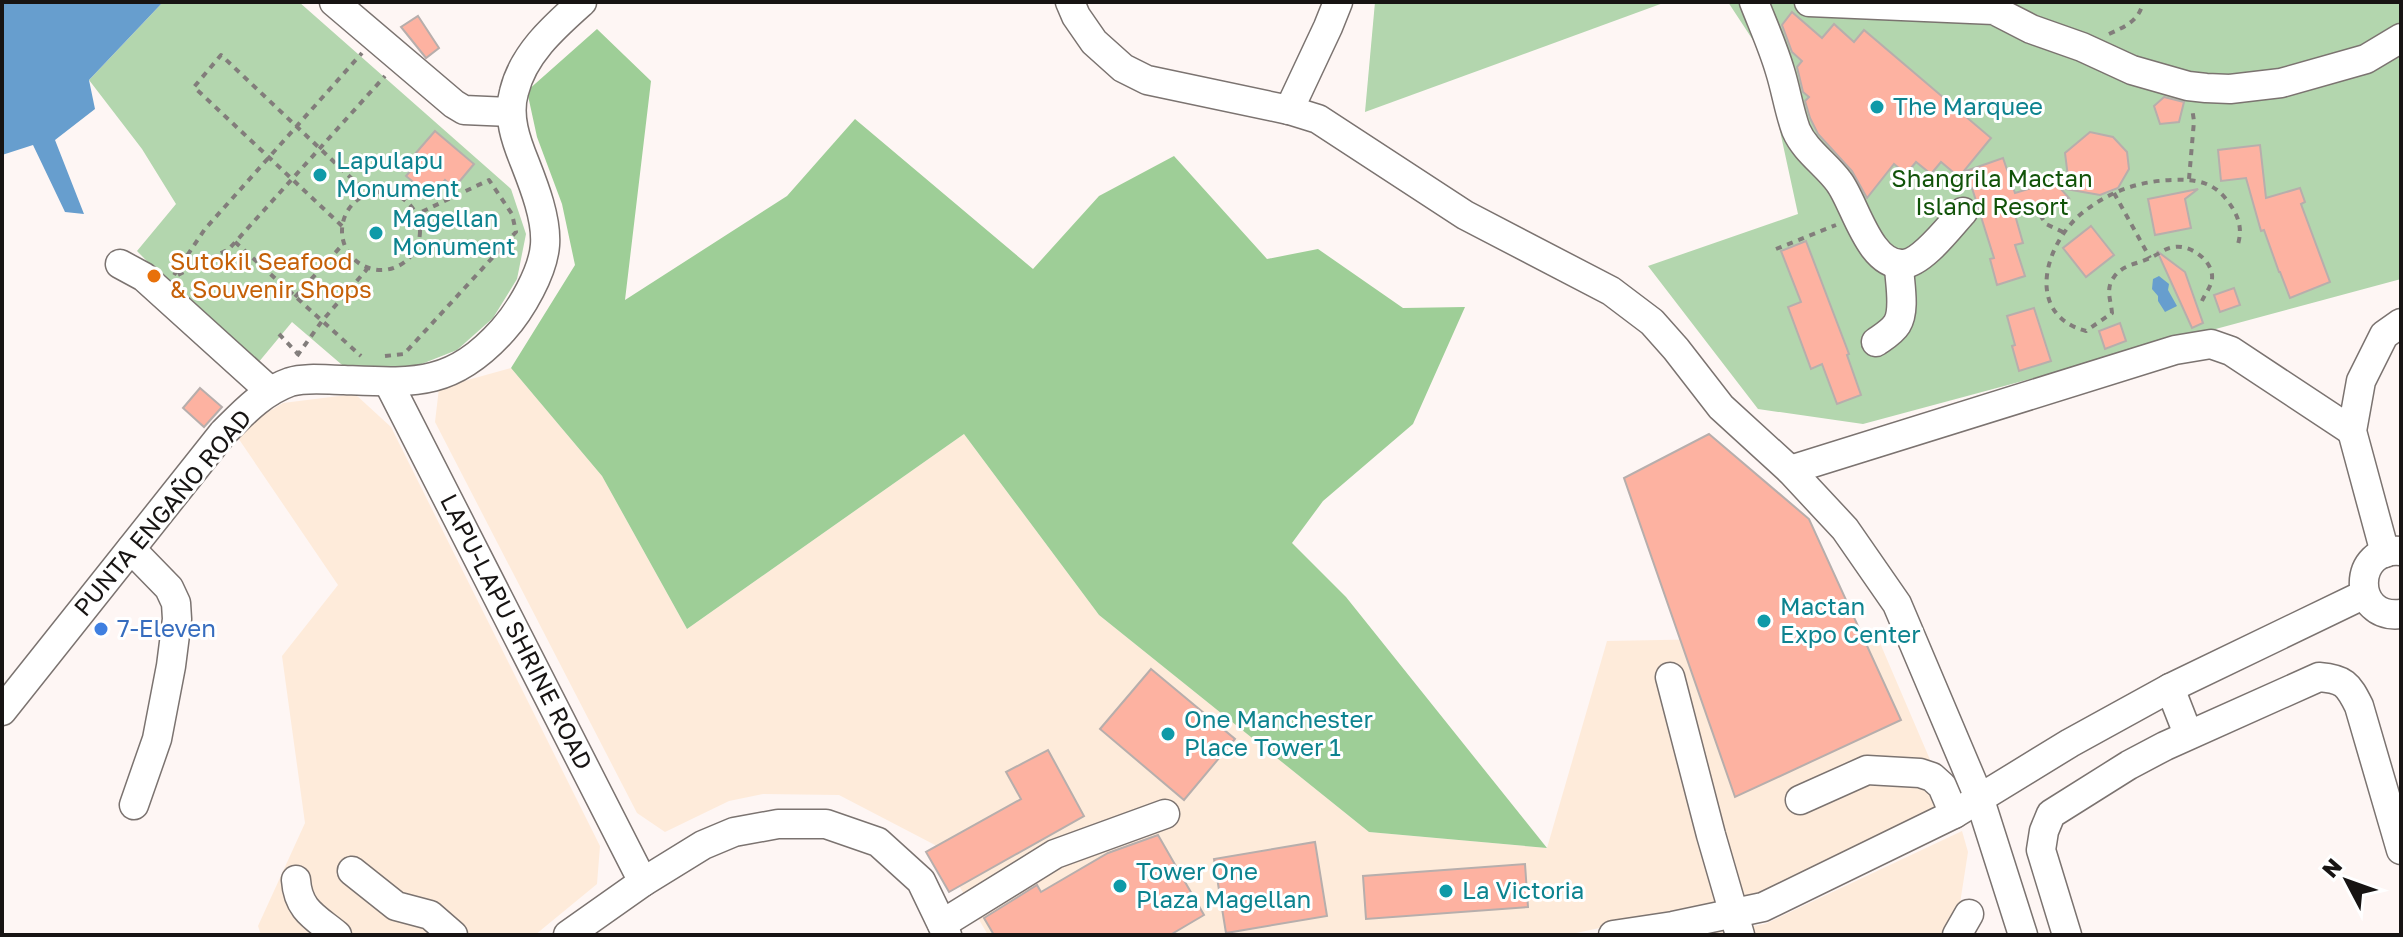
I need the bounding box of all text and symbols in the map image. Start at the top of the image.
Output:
place label: The Marquee [1893,91,2043,120]
marker: The Marquee [1868,98,1886,116]
place label: Lapulapu Monument [336,145,460,202]
park label: Shangrila Mactan Island Resort [1891,163,2093,220]
marker: Lapulapu Monument [311,166,329,184]
place label: Magellan Monument [392,203,516,260]
marker: Magellan Monument [367,224,385,242]
place label: Sutokil Seafood & Souvenir Shops [170,246,372,303]
marker: Sutokil Seafood & Souvenir Shops [145,267,163,285]
street label: PUNTA ENGAÑO ROAD [67,403,257,621]
street label: LAPU-LAPU SHRINE ROAD [435,489,600,774]
place label: Mactan Expo Center [1780,591,1921,648]
marker: Mactan Expo Center [1755,612,1773,630]
place label: 7-Eleven [117,613,216,642]
marker: 7-Eleven [92,620,110,638]
place label: One Manchester Place Tower 1 [1184,704,1373,761]
marker: One Manchester Place Tower 1 [1159,725,1177,743]
north arrow [2307,841,2387,921]
text: N [2316,852,2347,883]
place label: Tower One Plaza Magellan [1136,856,1311,913]
place label: La Victoria [1462,875,1584,904]
marker: Tower One Plaza Magellan [1111,877,1129,895]
marker: La Victoria [1437,882,1455,900]

